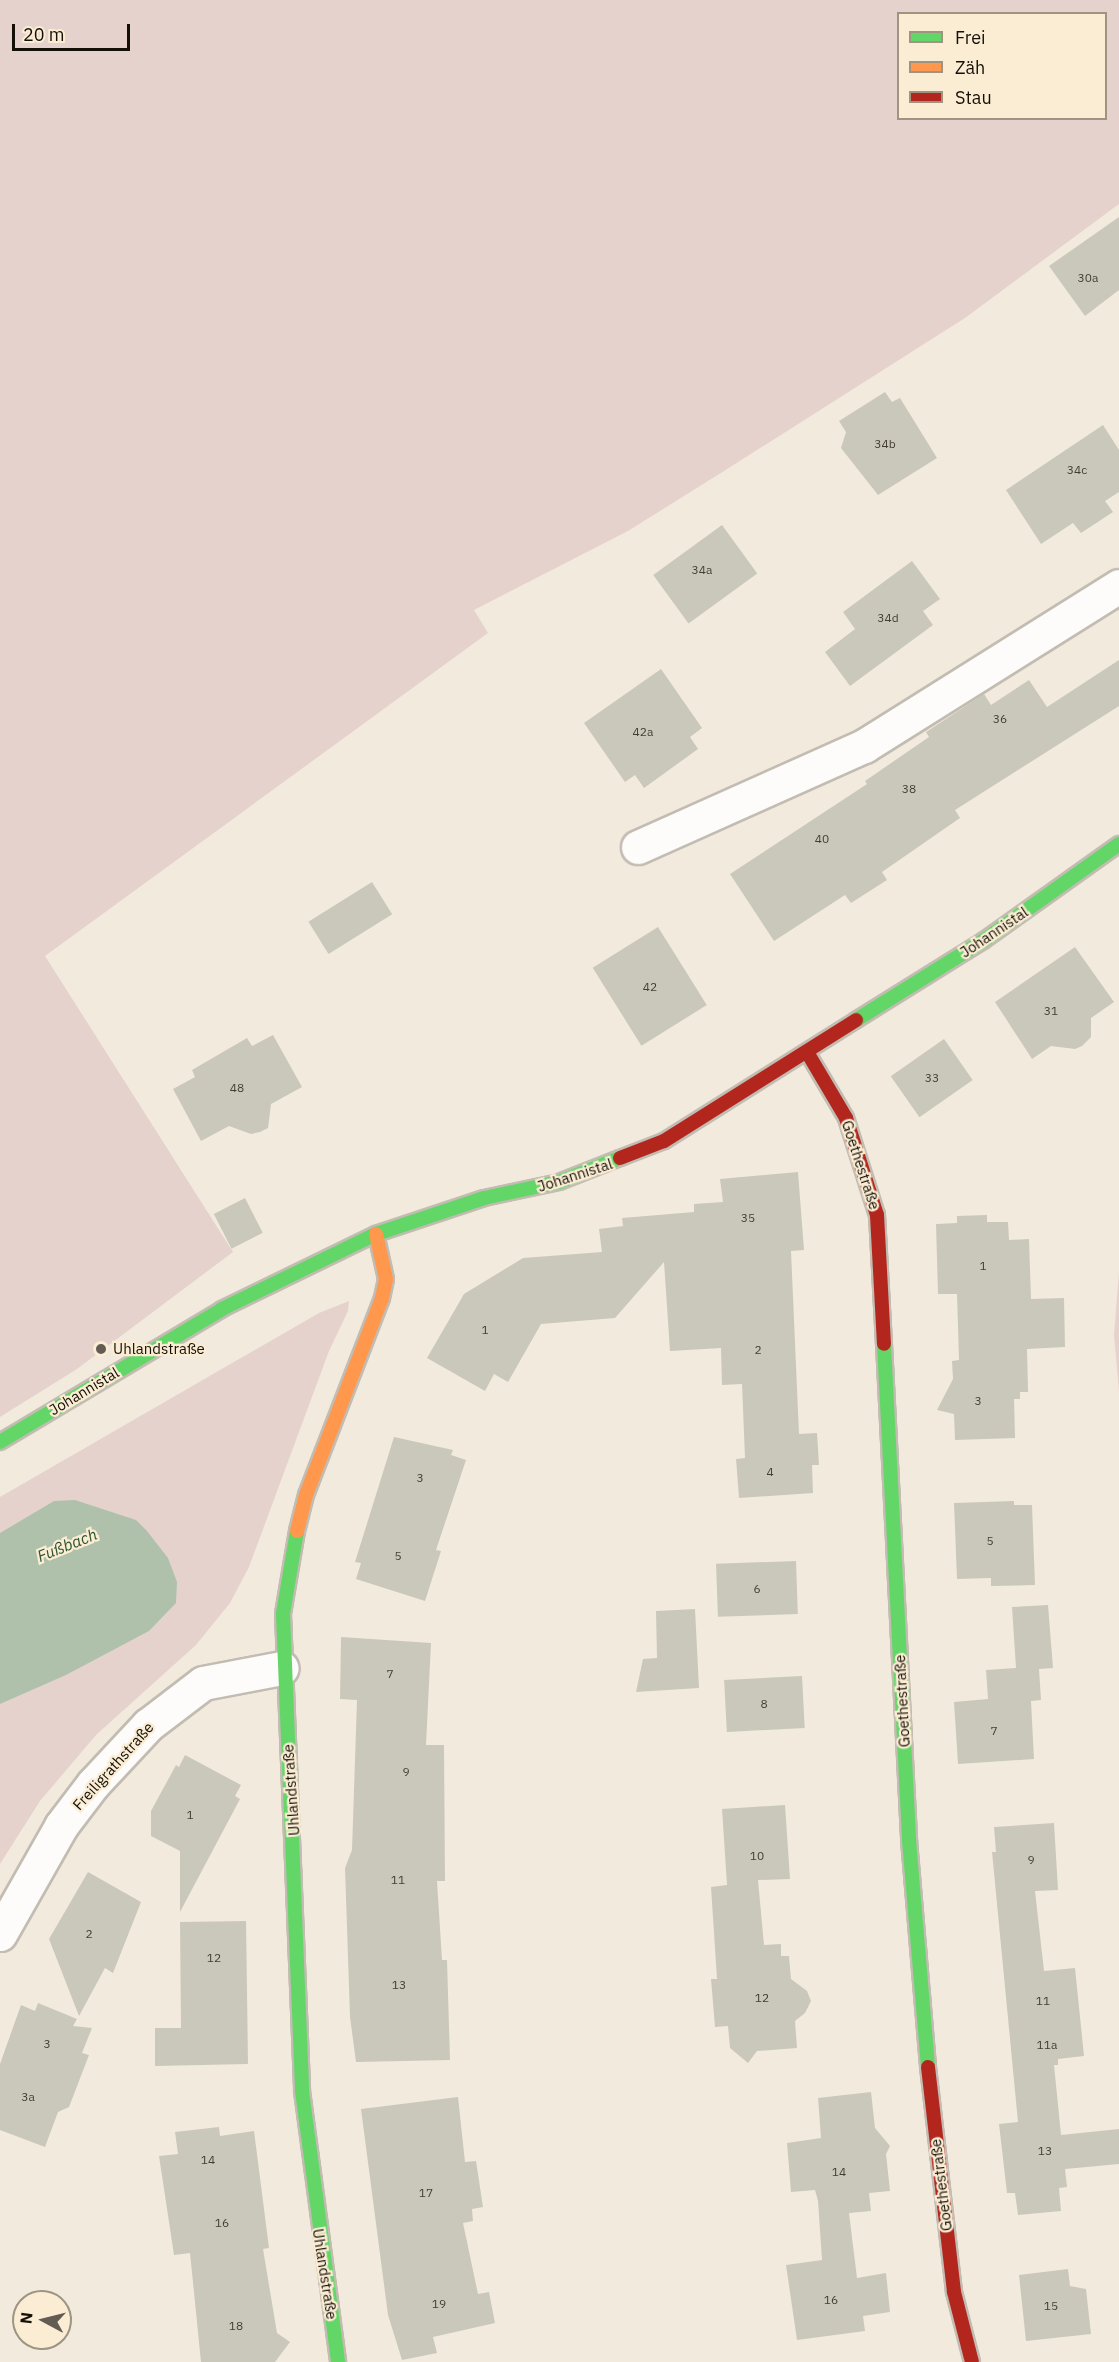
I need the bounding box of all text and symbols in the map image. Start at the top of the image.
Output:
scale bar [15,12,134,50]
legend [897,12,1107,120]
text: 20 m [23,23,65,46]
text: Frei [955,26,986,49]
text: Zäh [955,56,985,79]
text: Stau [955,86,992,109]
house number: 30a [1078,271,1098,285]
house number: 34b [874,437,896,451]
house number: 34c [1067,463,1087,477]
house number: 34a [692,563,712,577]
house number: 34d [877,611,899,625]
house number: 36 [993,712,1007,726]
house number: 42a [633,725,653,739]
house number: 38 [902,782,916,796]
house number: 40 [815,832,829,846]
street label: Johannistal [957,903,1031,961]
house number: 42 [643,980,657,994]
house number: 31 [1044,1004,1058,1018]
house number: 33 [925,1071,939,1085]
house number: 48 [230,1081,244,1095]
street label: Goethestraße [838,1118,884,1212]
street label: Johannistal [535,1154,615,1196]
house number: 35 [741,1211,755,1225]
house number: 1 [979,1259,987,1273]
house number: 1 [481,1323,489,1337]
place label: Uhlandstraße [113,1340,205,1358]
marker: Uhlandstraße [94,1342,108,1356]
house number: 2 [754,1343,762,1357]
street label: Johannistal [46,1363,122,1419]
house number: 3 [974,1394,982,1408]
house number: 4 [766,1465,774,1479]
house number: 3 [416,1471,424,1485]
water label: Fußbach [34,1524,100,1566]
house number: 5 [986,1534,994,1548]
house number: 5 [394,1549,402,1563]
house number: 6 [753,1582,761,1596]
street label: Goethestraße [891,1654,913,1748]
house number: 7 [386,1667,394,1681]
house number: 8 [760,1697,768,1711]
street label: Freiligrathstraße [69,1718,157,1814]
house number: 7 [990,1724,998,1738]
street label: Uhlandstraße [279,1744,303,1836]
house number: 9 [402,1765,410,1779]
house number: 1 [186,1808,194,1822]
house number: 10 [750,1849,764,1863]
house number: 9 [1027,1853,1035,1867]
house number: 11 [391,1873,405,1887]
house number: 2 [85,1927,93,1941]
house number: 12 [207,1951,221,1965]
house number: 13 [392,1978,406,1992]
house number: 12 [755,1991,769,2005]
house number: 11 [1036,1994,1050,2008]
house number: 3 [43,2037,51,2051]
house number: 11a [1037,2038,1057,2052]
house number: 3a [21,2090,35,2104]
street label: Goethestraße [926,2138,956,2232]
house number: 13 [1038,2144,1052,2158]
house number: 14 [201,2153,215,2167]
house number: 14 [832,2165,846,2179]
house number: 17 [419,2186,433,2200]
house number: 16 [215,2216,229,2230]
street label: Uhlandstraße [309,2227,341,2321]
north arrow [12,2290,72,2350]
house number: 16 [824,2293,838,2307]
house number: 19 [432,2297,446,2311]
house number: 15 [1044,2299,1058,2313]
text: N [15,2311,37,2325]
house number: 18 [229,2319,243,2333]

